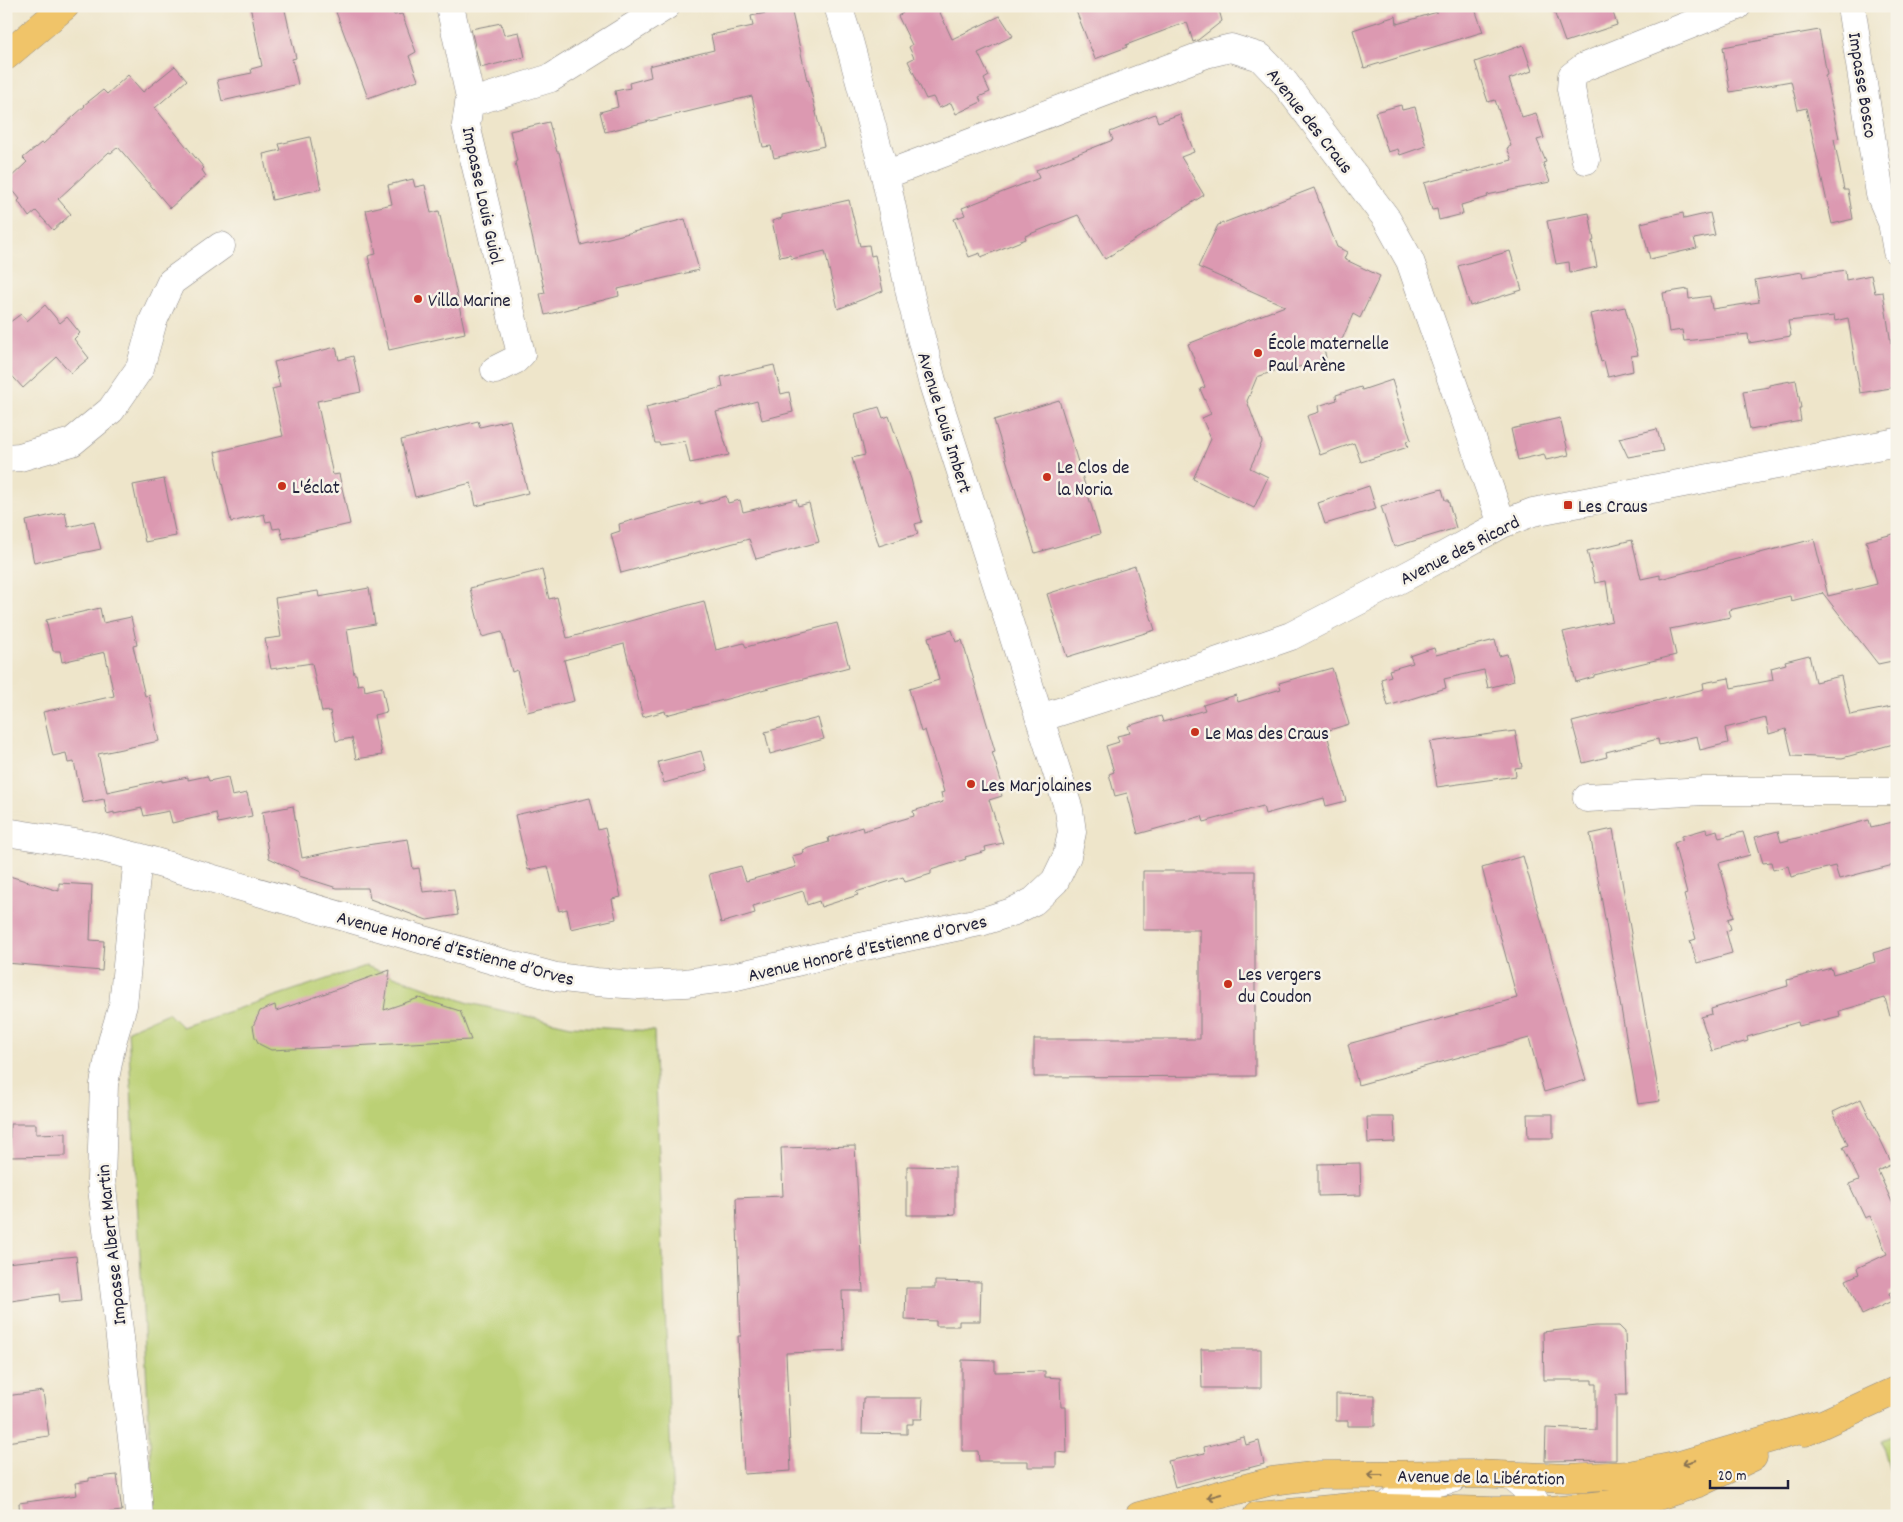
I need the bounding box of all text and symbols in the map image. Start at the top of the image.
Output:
street label: Impasse Bosco [1839,31,1882,140]
street label: Avenue des Craus [1258,64,1358,181]
street label: Impasse Louis Guiol [453,125,508,267]
place label: Villa Marine [428,289,511,316]
marker: Villa Marine [412,293,424,305]
place label: École maternelle Paul Arène [1268,332,1389,381]
marker: École maternelle Paul Arène [1252,347,1264,359]
street label: Avenue Louis Imbert [908,349,977,497]
place label: Le Clos de la Noria [1057,456,1129,505]
marker: Le Clos de la Noria [1041,471,1053,483]
place label: L'éclat [292,476,340,503]
marker: L'éclat [276,480,288,492]
place label: Les Craus [1578,495,1648,522]
marker: Les Craus [1562,499,1574,511]
street label: Avenue des Ricard [1396,510,1525,594]
place label: Le Mas des Craus [1205,722,1329,749]
marker: Le Mas des Craus [1189,726,1201,738]
place label: Les Marjolaines [981,774,1092,801]
marker: Les Marjolaines [965,778,977,790]
street label: Avenue Honoré d’Estienne d’Orves [333,906,577,995]
street label: Avenue Honoré d’Estienne d’Orves [746,910,990,991]
place label: Les vergers du Coudon [1238,963,1322,1012]
marker: Les vergers du Coudon [1222,978,1234,990]
street label: Impasse Albert Martin [92,1163,135,1326]
scale bar [1710,1457,1788,1489]
one-way arrow [1682,1458,1698,1467]
street label: Avenue de la Libération [1397,1465,1565,1494]
text: 20 m [1718,1466,1746,1488]
one-way arrow [1367,1470,1383,1480]
one-way arrow [1207,1492,1223,1501]

